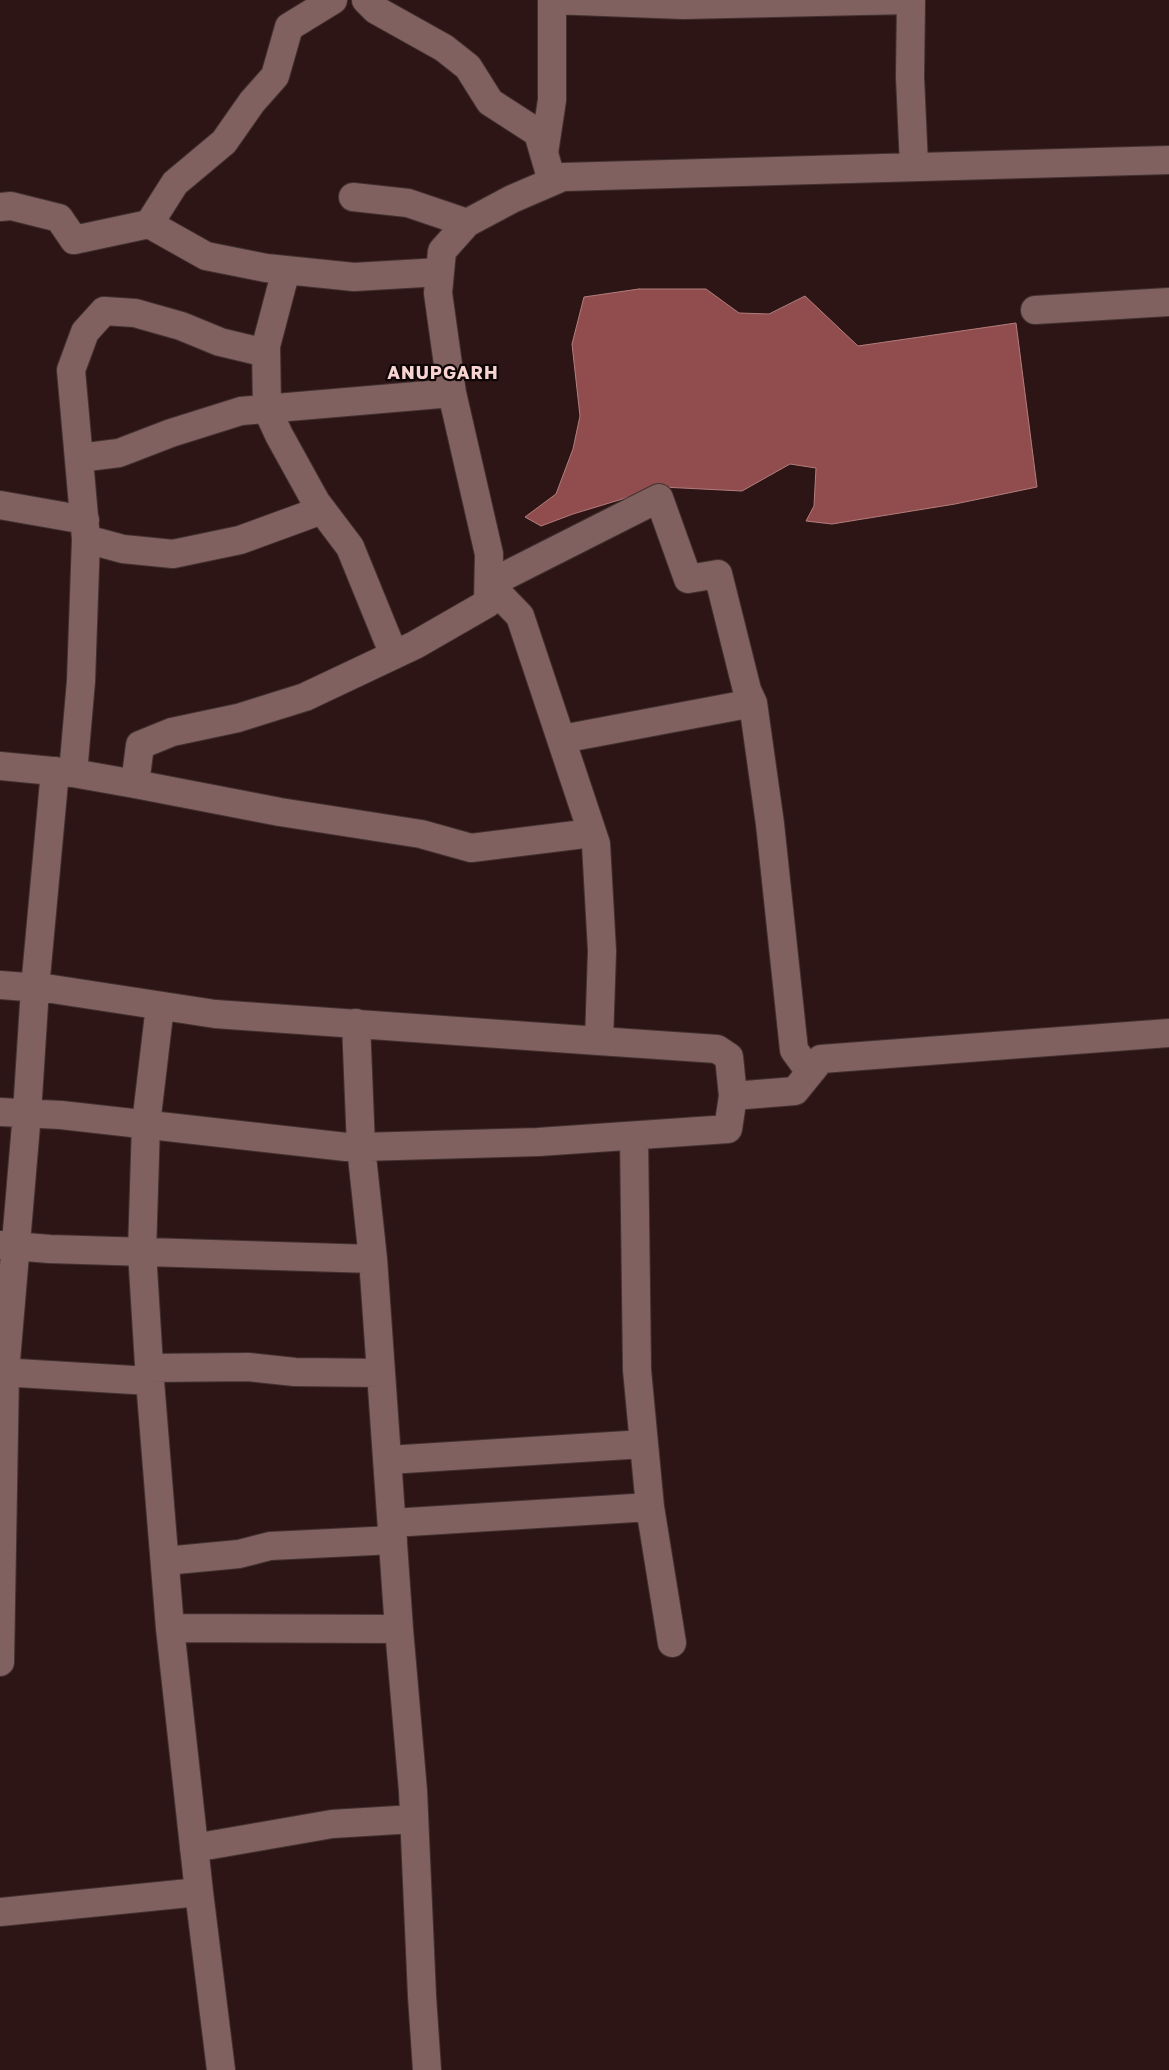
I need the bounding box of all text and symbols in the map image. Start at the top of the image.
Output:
district label: ANUPGARH [386,362,500,384]

